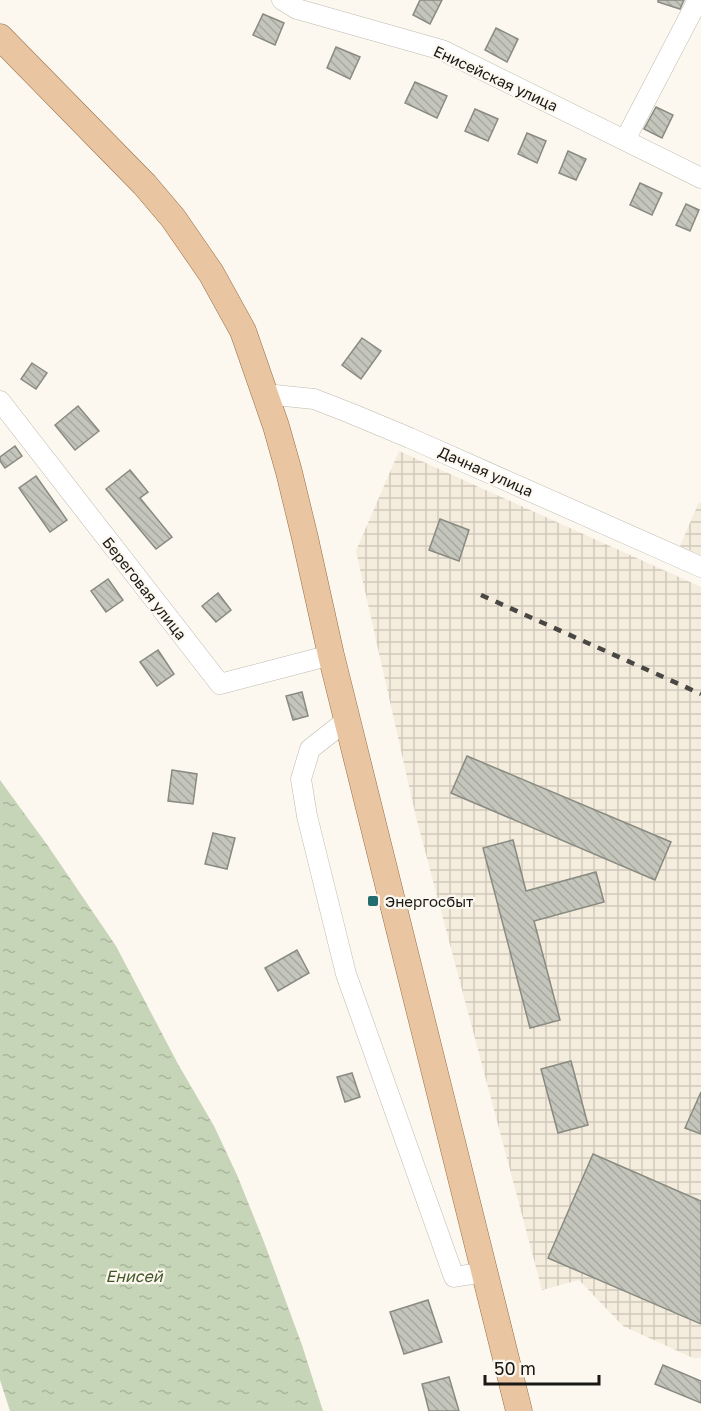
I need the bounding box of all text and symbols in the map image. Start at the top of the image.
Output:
street label: Енисейская улица [431,41,561,115]
street label: Дачная улица [436,442,536,500]
street label: Береговая улица [99,533,191,643]
place label: Энергосбыт [385,892,474,910]
marker: Энергосбыт [366,894,380,908]
water label: Енисей [105,1266,164,1286]
scale bar [485,1348,599,1386]
text: 50 m [494,1357,536,1379]

